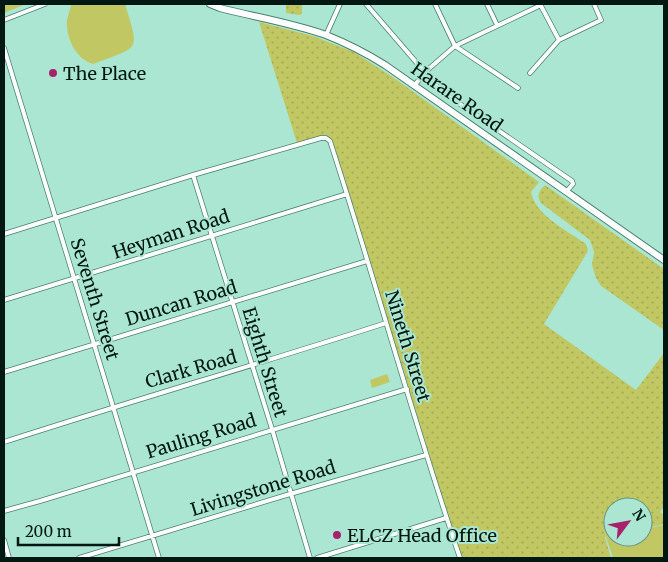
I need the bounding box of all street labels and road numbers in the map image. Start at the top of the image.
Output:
street label: Harare Road [407,57,507,137]
street label: Heyman Road [110,204,232,264]
street label: Seventh Street [66,235,124,363]
street label: Duncan Road [122,275,240,331]
street label: Nineth Street [380,287,436,405]
street label: Eighth Street [237,304,293,420]
street label: Clark Road [143,345,239,393]
street label: Pauling Road [143,408,259,464]
street label: Livingstone Road [188,455,338,521]

